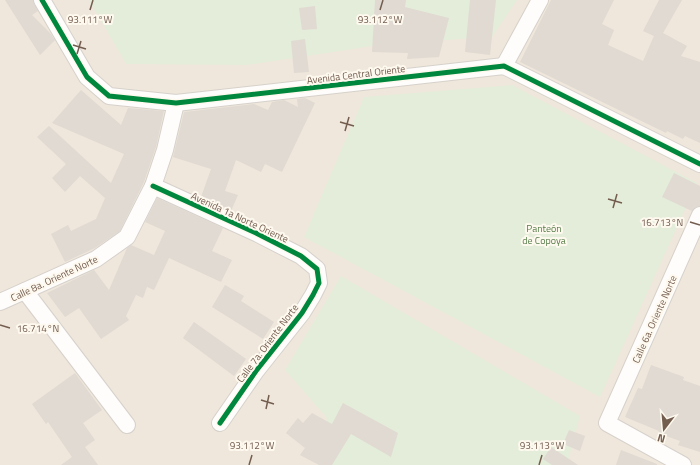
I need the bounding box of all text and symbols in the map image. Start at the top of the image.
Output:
text: 93.111°W [68,12,112,27]
text: 93.112°W [358,12,402,27]
street label: Avenida Central Oriente [306,61,406,88]
street label: Avenida 1a Norte Oriente [189,188,291,247]
text: 16.713°N [641,215,683,230]
park label: Panteón de Copoya [522,221,566,248]
street label: Calle 8a. Oriente Norte [8,252,100,305]
street label: Calle 6a. Oriente Norte [628,273,681,366]
street label: Calle 7a. Oriente Norte [233,301,302,386]
text: 16.714°N [17,321,59,336]
north arrow [644,409,684,449]
text: N [655,430,667,447]
text: 93.112°W [230,438,274,453]
text: 93.113°W [520,438,564,453]

